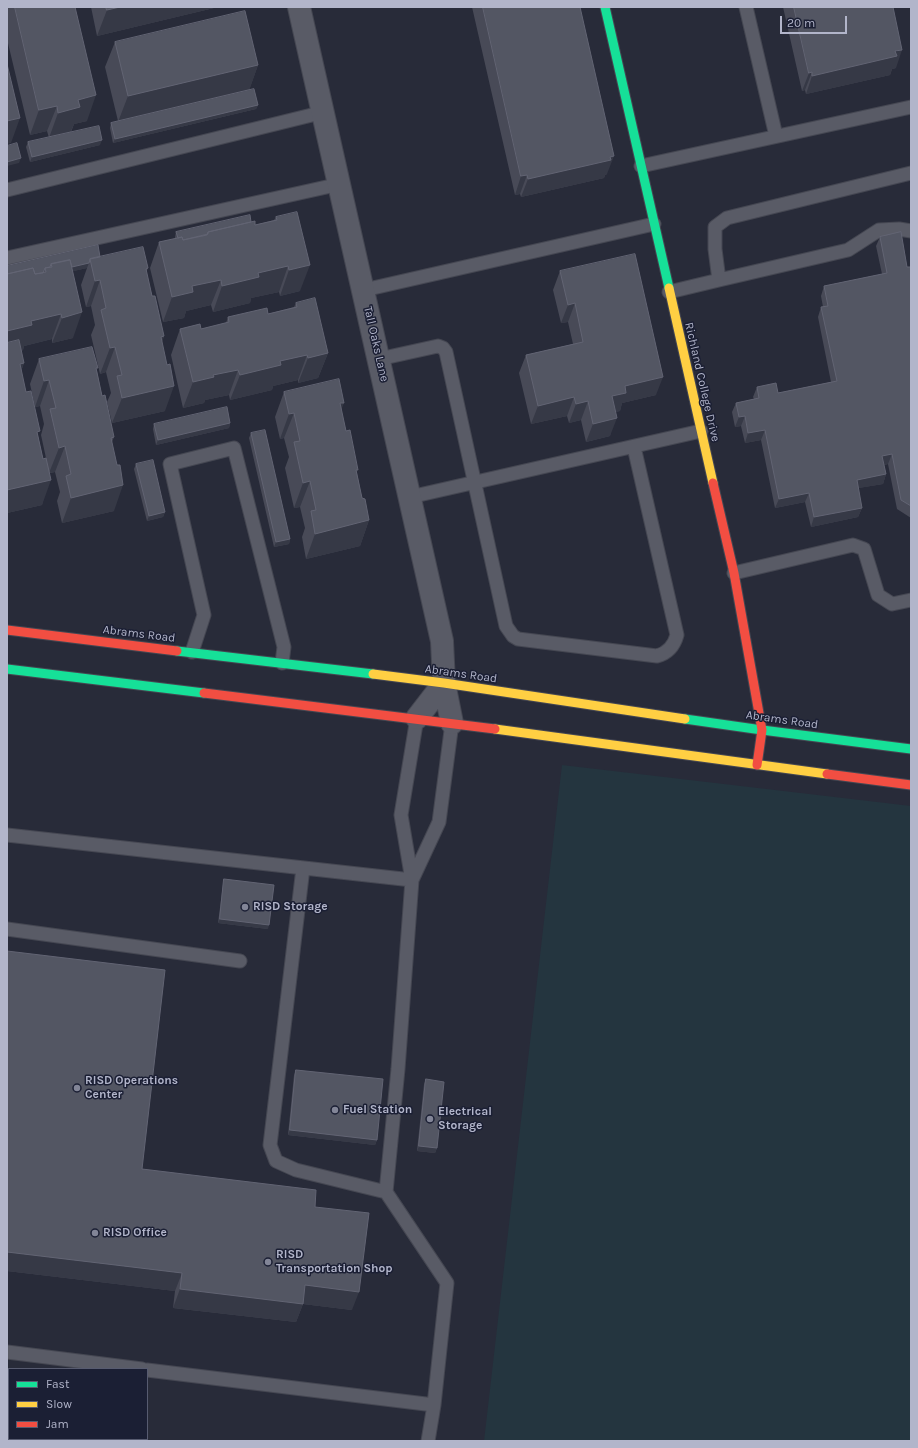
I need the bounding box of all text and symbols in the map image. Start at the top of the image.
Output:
scale bar [782,8,849,34]
text: 20 m [787,16,815,30]
street label: Tall Oaks Lane [360,305,392,383]
street label: Richland College Drive [681,321,723,443]
street label: Abrams Road [102,622,176,646]
street label: Abrams Road [424,662,498,686]
street label: Abrams Road [745,708,819,732]
place label: RISD Storage [253,900,328,914]
marker: RISD Storage [240,902,250,912]
place label: RISD Operations Center [85,1074,178,1102]
marker: RISD Operations Center [72,1083,82,1093]
place label: Fuel Station [343,1103,412,1117]
marker: Fuel Station [330,1105,340,1115]
place label: Electrical Storage [438,1105,492,1133]
marker: Electrical Storage [425,1114,435,1124]
place label: RISD Office [103,1226,167,1240]
marker: RISD Office [90,1228,100,1238]
place label: RISD Transportation Shop [276,1248,393,1276]
marker: RISD Transportation Shop [263,1257,273,1267]
legend [8,1368,148,1440]
text: Fast [46,1377,69,1391]
text: Slow [46,1397,72,1411]
text: Jam [46,1417,69,1431]

